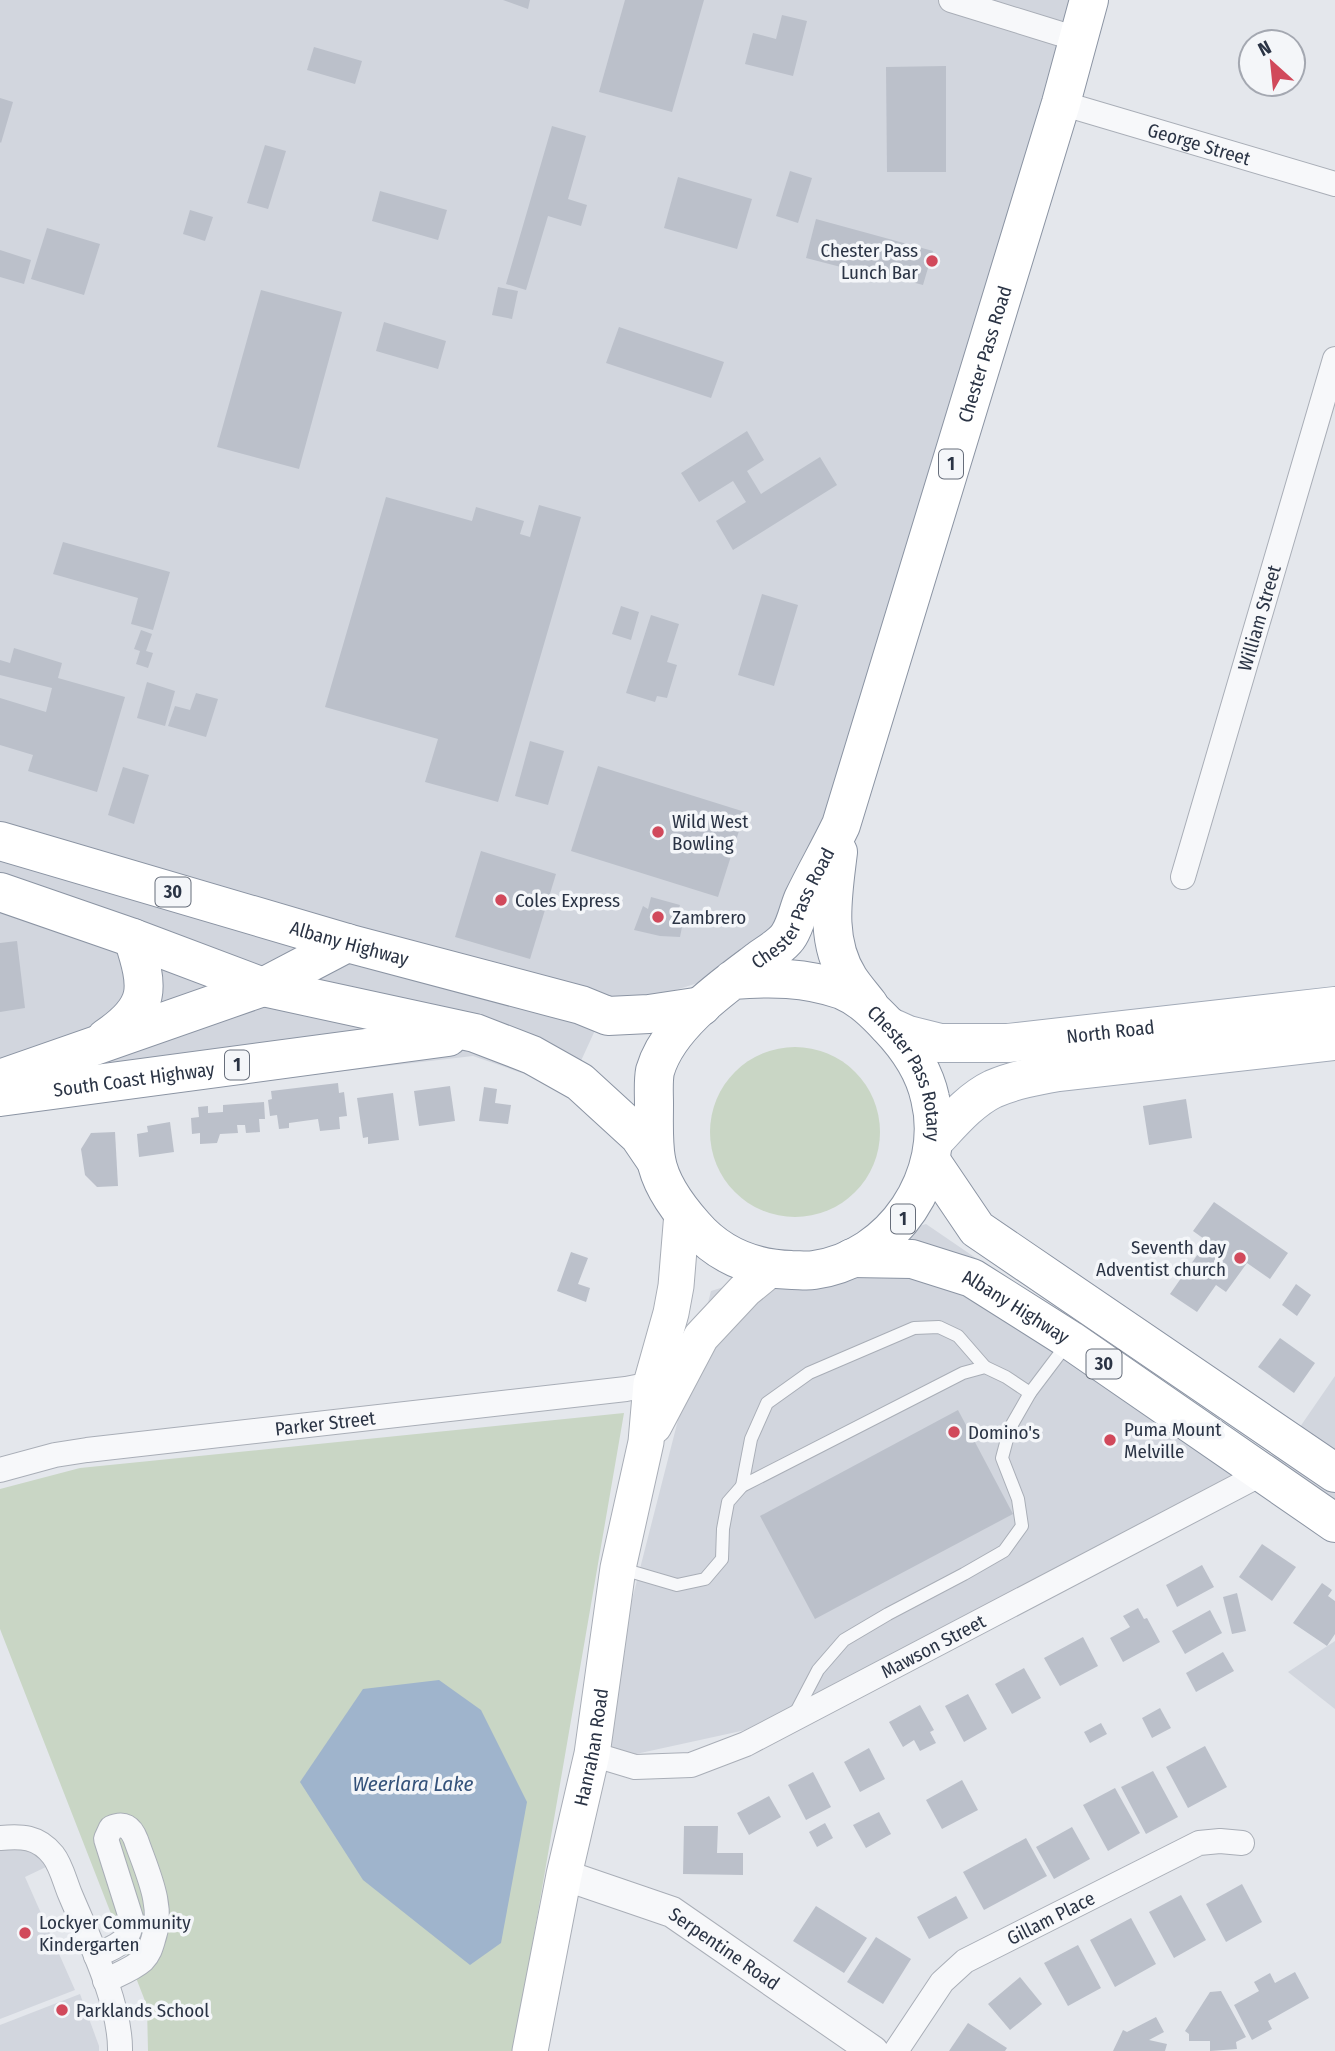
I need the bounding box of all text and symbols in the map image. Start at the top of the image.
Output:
north arrow [1237,28,1307,98]
text: N [1254,35,1275,61]
street label: George Street [1145,118,1254,171]
place label: Chester Pass Lunch Bar [820,239,918,284]
marker: Chester Pass Lunch Bar [924,253,940,269]
street label: Chester Pass Road [953,283,1017,425]
road number: 1 [939,450,963,478]
street label: William Street [1233,562,1286,674]
place label: Wild West Bowling [672,810,749,855]
marker: Wild West Bowling [650,824,666,840]
street label: Chester Pass Road [747,844,840,974]
road number: 30 [156,878,190,906]
place label: Coles Express [515,889,620,912]
marker: Coles Express [493,892,509,908]
place label: Zambrero [672,906,746,929]
marker: Zambrero [650,909,666,925]
street label: Albany Highway [287,916,412,971]
street label: Chester Pass Rotary [862,1001,945,1143]
street label: North Road [1065,1016,1156,1048]
road number: 1 [225,1050,249,1080]
street label: South Coast Highway [52,1057,216,1102]
road number: 1 [891,1204,915,1234]
place label: Seventh day Adventist church [1096,1236,1227,1281]
marker: Seventh day Adventist church [1232,1250,1248,1266]
street label: Albany Highway [960,1265,1074,1349]
road number: 30 [1086,1350,1122,1378]
street label: Parker Street [274,1406,377,1441]
place label: Puma Mount Melville [1124,1418,1222,1463]
place label: Domino's [968,1421,1040,1444]
marker: Domino's [946,1424,962,1440]
marker: Puma Mount Melville [1102,1432,1118,1448]
street label: Mawson Street [877,1609,990,1683]
street label: Hanrahan Road [569,1687,613,1808]
water label: Weerlara Lake [352,1771,474,1797]
street label: Gillam Place [1003,1887,1099,1950]
street label: Serpentine Road [665,1902,784,1995]
place label: Lockyer Community Kindergarten [39,1911,191,1956]
marker: Lockyer Community Kindergarten [17,1925,33,1941]
place label: Parklands School [76,1999,209,2022]
marker: Parklands School [54,2002,70,2018]

